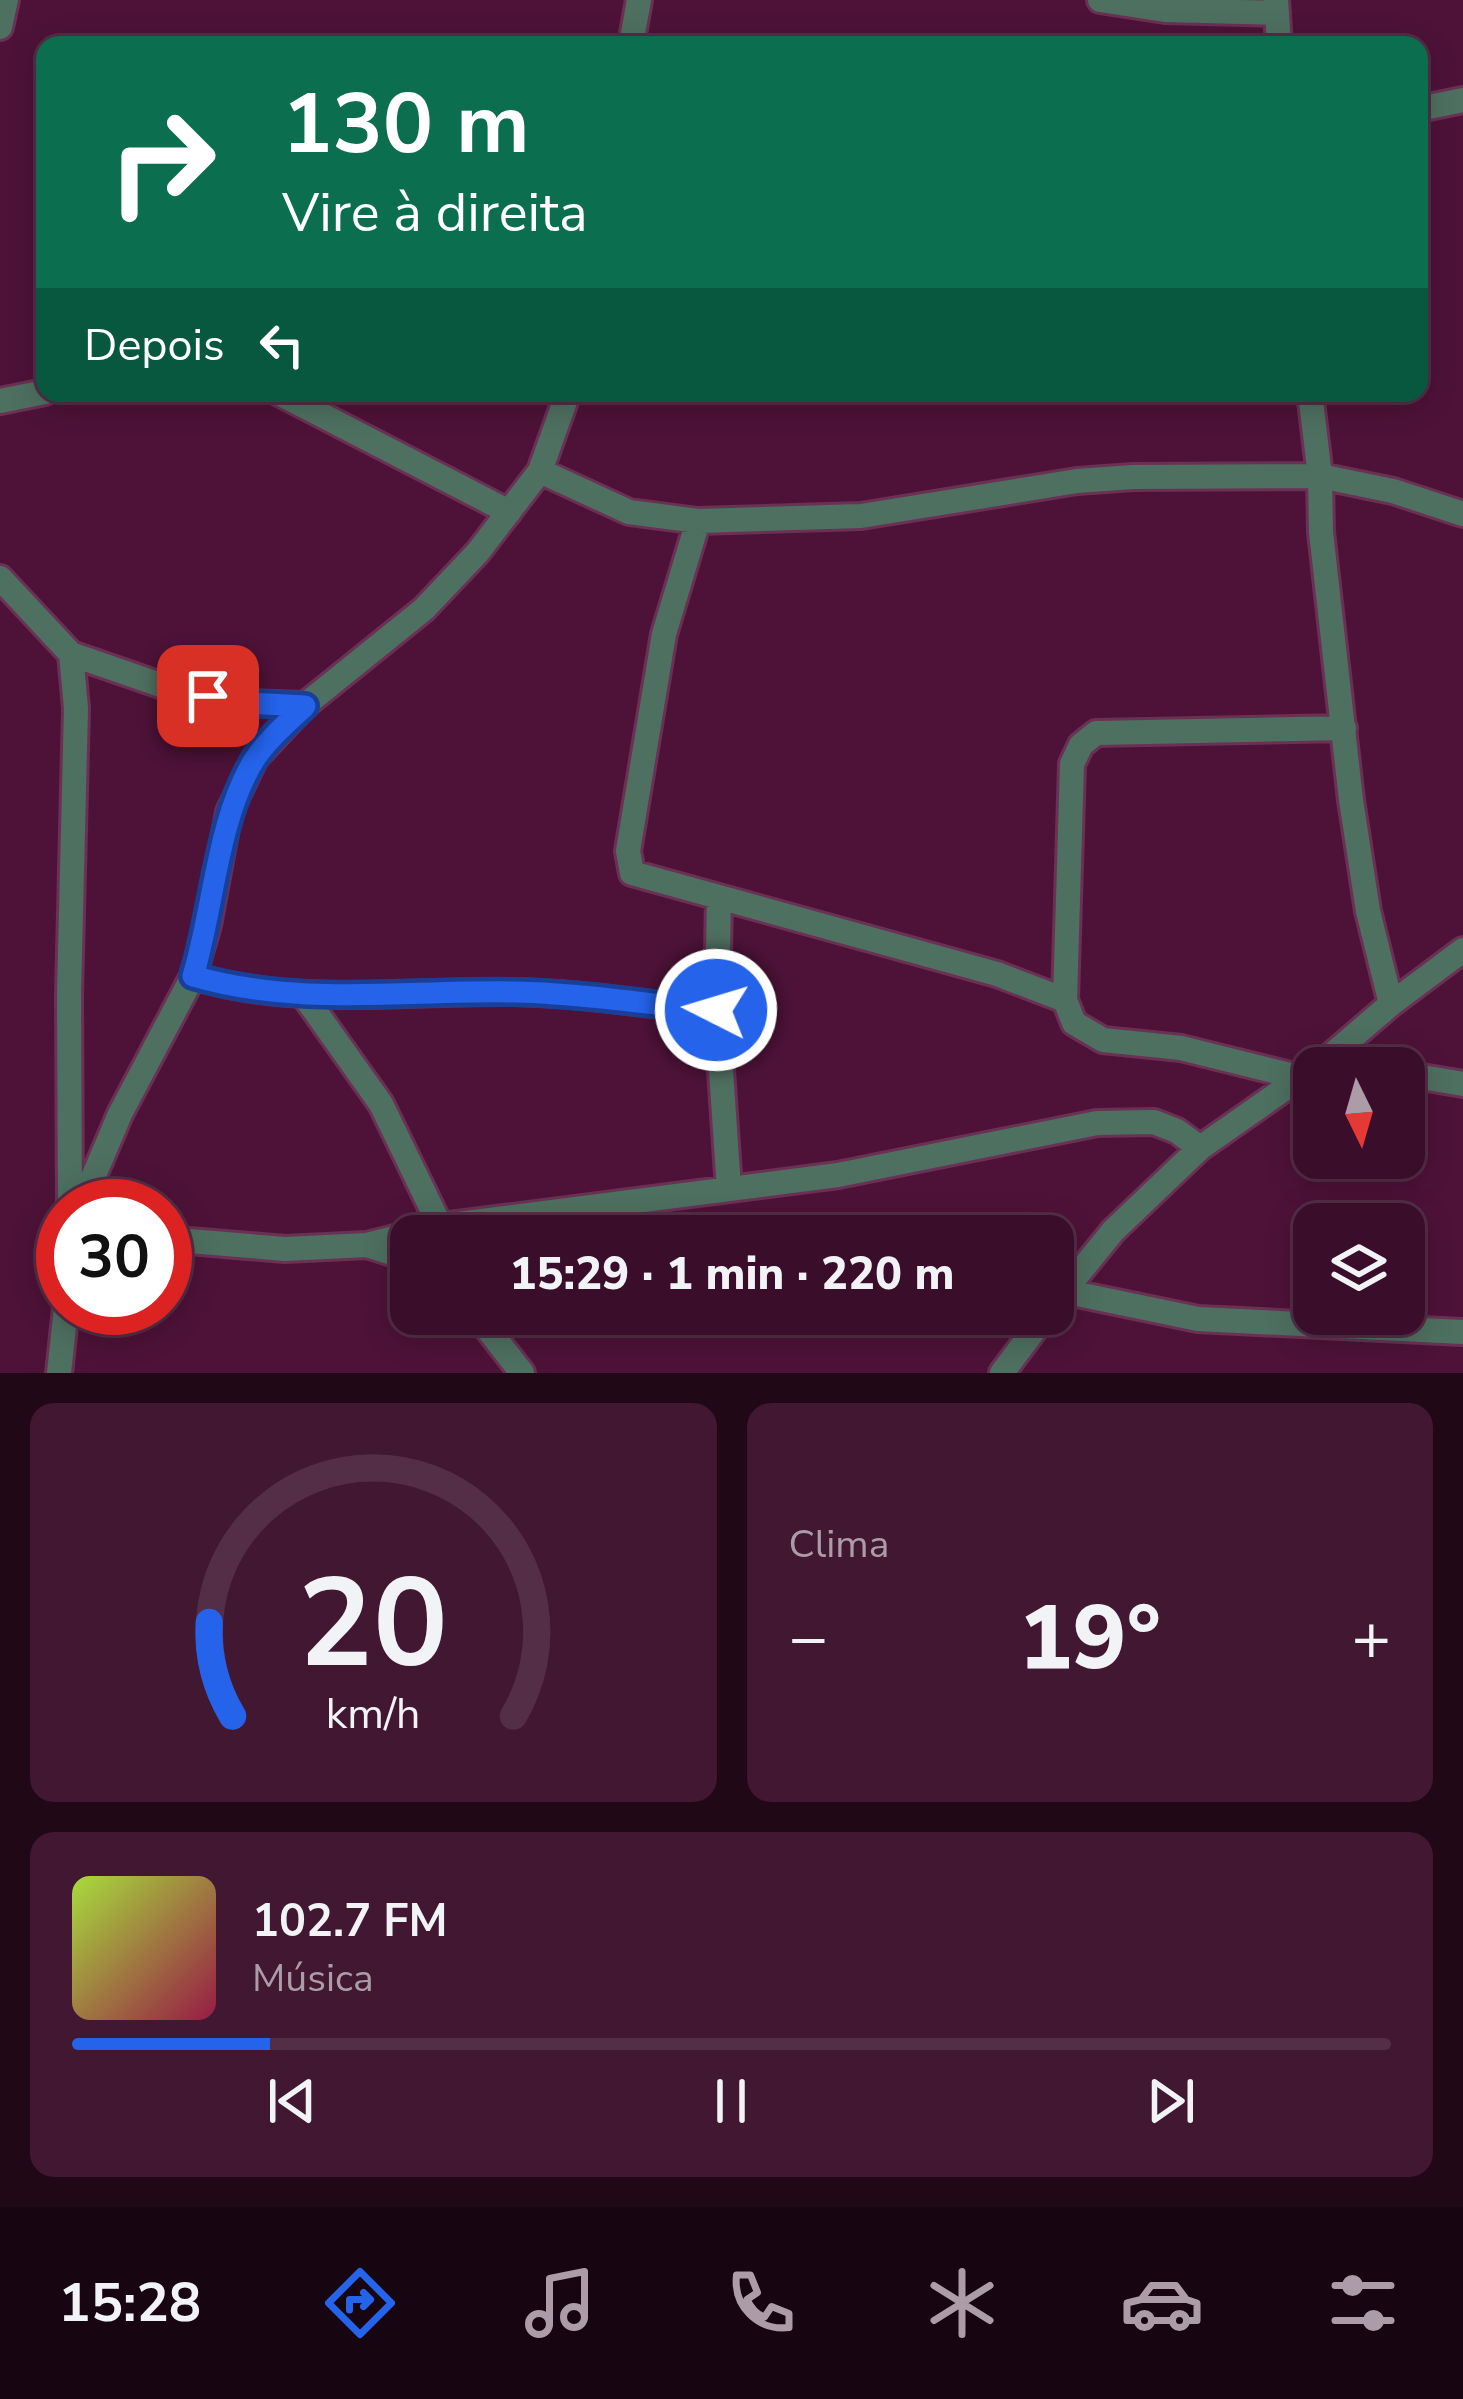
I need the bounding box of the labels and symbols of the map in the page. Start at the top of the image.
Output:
pin [157,645,259,747]
position arrow [653,947,779,1073]
north arrow [1293,1047,1425,1179]
speed limit sign: 30 [36,1179,192,1335]

